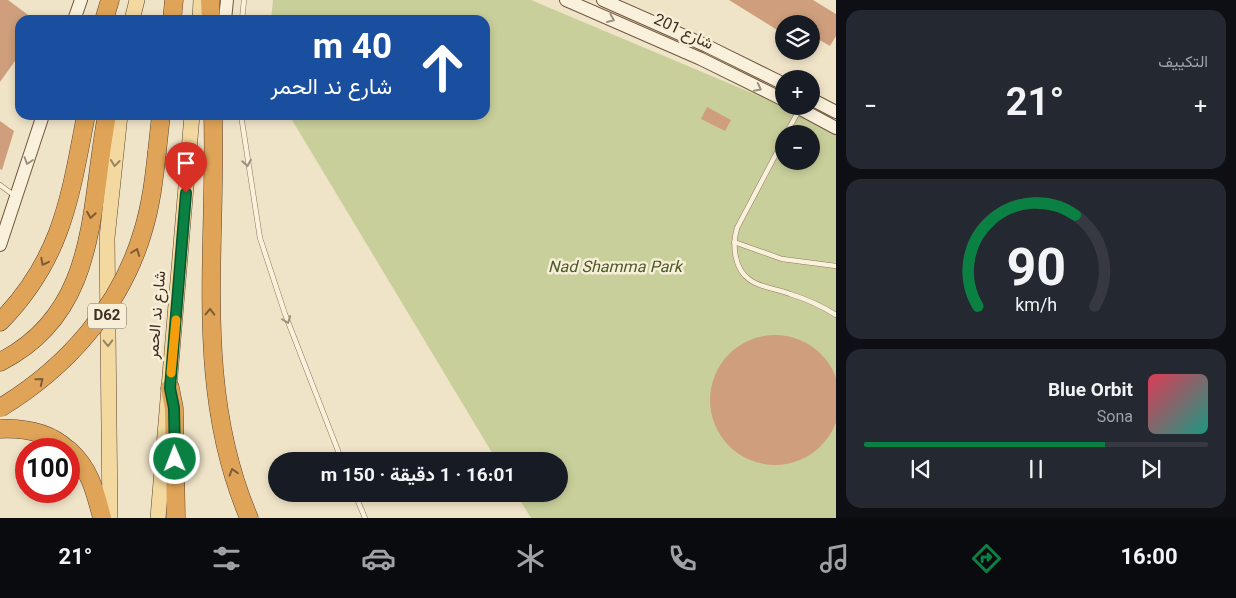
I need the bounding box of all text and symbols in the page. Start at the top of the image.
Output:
street label: شارع 201 [649,8,717,58]
one-way arrow [606,13,615,23]
map controls [775,15,820,170]
button: layers [775,15,820,60]
text: 40 m [313,22,392,77]
icon: ahead [410,35,475,100]
text: التكييف [1158,51,1208,76]
button: + [775,70,820,115]
text: شارع ند الحمر [270,71,392,106]
text: 21° [1006,76,1064,135]
one-way arrow [753,82,762,92]
text: − [864,84,877,128]
text: + [1193,84,1208,128]
button: − [775,125,820,170]
pin [165,142,207,193]
icon: arrive [172,149,200,177]
one-way arrow [23,157,33,165]
one-way arrow [242,159,252,168]
one-way arrow [110,160,121,168]
one-way arrow [86,211,97,219]
text: 90 [1006,232,1066,313]
one-way arrow [129,248,140,257]
park label: Nad Shamma Park [548,256,684,281]
one-way arrow [40,257,50,266]
street label: شارع ند الحمر [142,270,174,361]
text: km/h [1015,293,1057,321]
road number: D62 [88,304,126,328]
one-way arrow [205,308,216,316]
one-way arrow [281,316,291,324]
one-way arrow [103,340,113,347]
text: Blue Orbit [1048,377,1133,406]
one-way arrow [34,378,43,386]
text: Sona [1097,406,1133,431]
position arrow [148,432,200,484]
speed limit sign: 100 [15,438,80,503]
icon: previous [907,455,935,483]
icon: pause [1022,455,1050,483]
icon: next [1137,455,1165,483]
text: 16:01 · 1 دقيقة · 150 m [321,462,515,491]
one-way arrow [229,468,239,477]
text: 21° [59,541,92,576]
icon: filters [209,541,244,576]
icon: car [361,541,396,576]
icon: climate [513,541,548,576]
icon: phone [665,541,700,576]
icon: music [817,541,852,576]
icon: directions [969,541,1004,576]
text: 16:00 [1121,541,1178,576]

